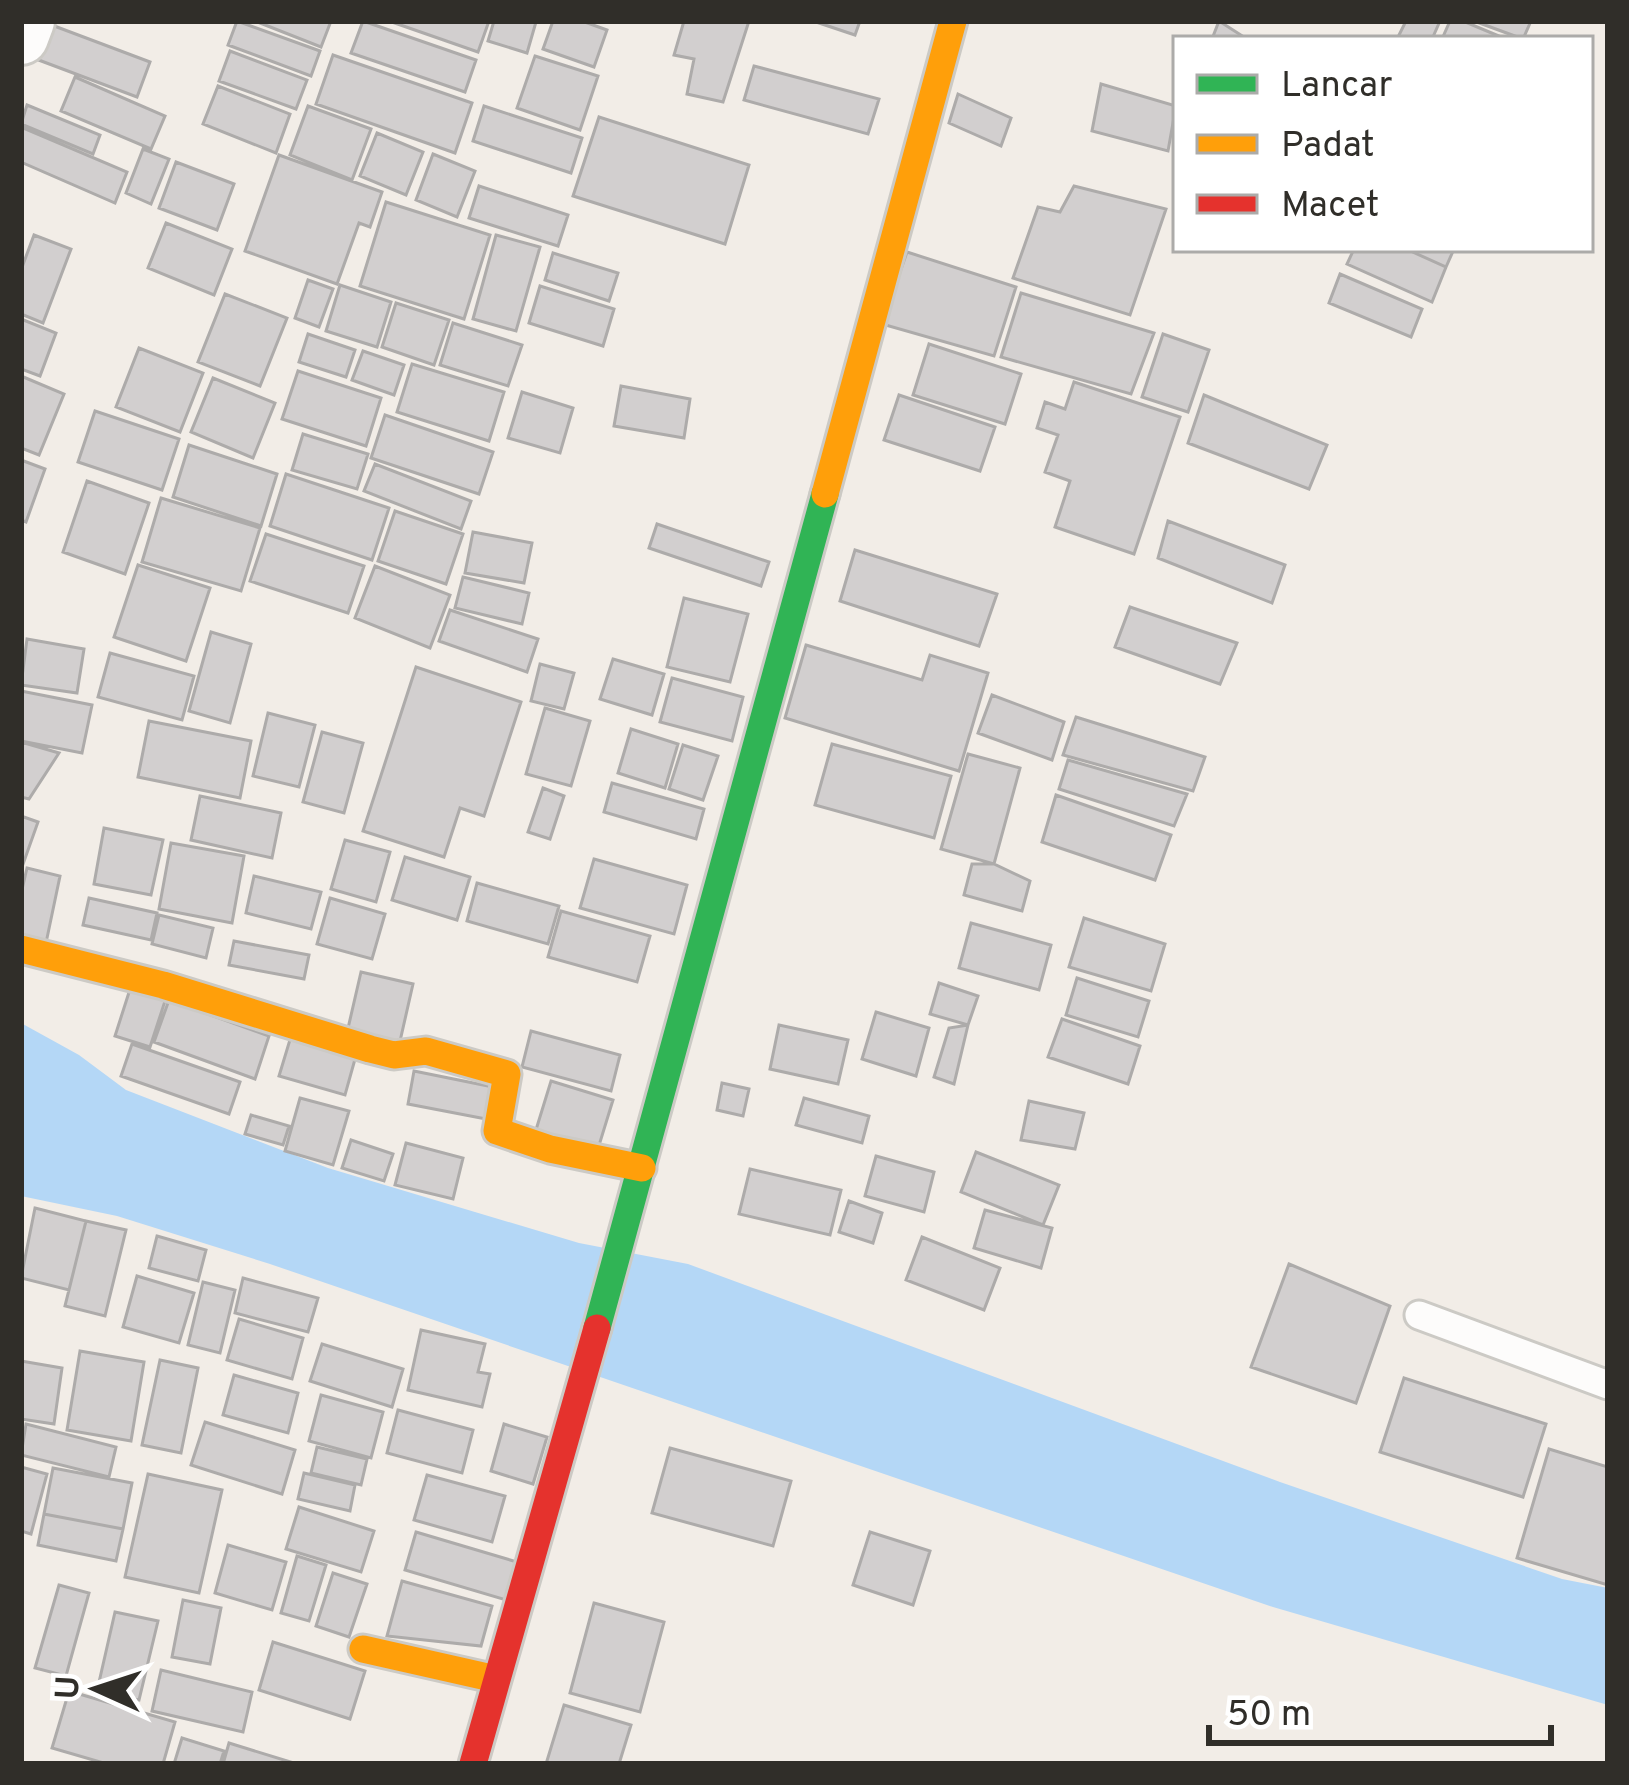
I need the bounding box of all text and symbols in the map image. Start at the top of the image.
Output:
legend [1173,36,1593,252]
text: Lancar [1281,64,1392,110]
text: Padat [1281,124,1375,170]
text: Macet [1281,184,1379,230]
north arrow [36,1629,156,1749]
scale bar [1209,1671,1551,1745]
text: U [48,1675,92,1700]
text: 50 m [1227,1693,1311,1739]

